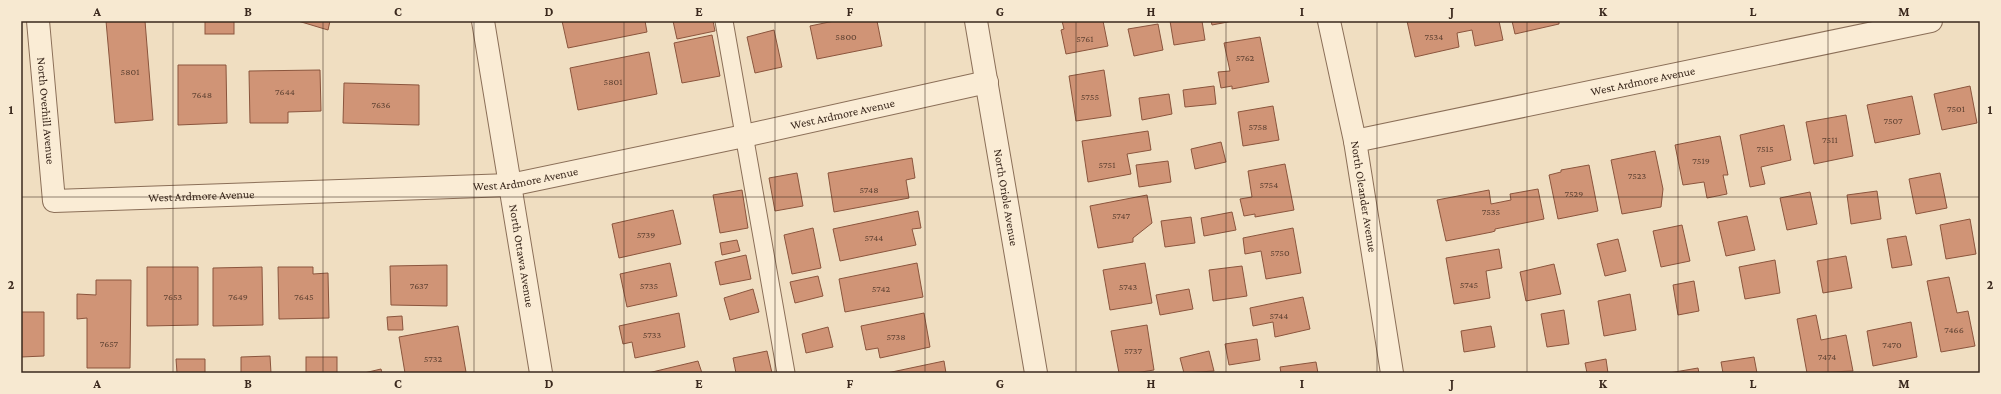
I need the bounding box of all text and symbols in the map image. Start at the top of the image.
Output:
text: A [92,4,101,19]
text: B [244,4,252,19]
text: C [394,4,402,19]
text: D [545,4,554,19]
text: E [695,4,703,19]
text: F [847,4,854,19]
text: G [996,4,1004,19]
text: H [1147,4,1156,19]
text: I [1300,4,1304,19]
text: J [1448,4,1454,19]
text: K [1599,4,1608,19]
text: L [1750,4,1757,19]
text: M [1898,4,1910,19]
house number: 5800 [835,31,857,42]
house number: 7534 [1425,31,1443,42]
house number: 5761 [1076,33,1094,44]
house number: 5762 [1236,52,1255,63]
street label: North Overhill Avenue [34,57,58,165]
street label: West Ardmore Avenue [1589,63,1696,99]
house number: 5801 [120,66,140,77]
house number: 5801 [603,76,623,87]
house number: 7644 [275,86,295,97]
house number: 7648 [192,89,212,100]
house number: 5755 [1081,91,1099,102]
street label: West Ardmore Avenue [789,96,896,132]
house number: 7636 [371,99,391,110]
text: 1 [9,102,14,117]
text: 1 [1988,102,1993,117]
house number: 7501 [1947,103,1965,114]
house number: 7507 [1883,115,1903,126]
house number: 5758 [1248,121,1268,132]
house number: 7511 [1822,134,1838,145]
street label: North Oleander Avenue [1348,140,1380,253]
house number: 7515 [1756,143,1774,154]
street label: North Oriole Avenue [991,148,1021,247]
house number: 7519 [1692,155,1710,166]
house number: 5751 [1099,159,1115,170]
street label: West Ardmore Avenue [473,164,579,193]
house number: 7523 [1628,170,1647,181]
house number: 5754 [1260,179,1278,190]
house number: 5748 [859,184,879,195]
street label: West Ardmore Avenue [148,187,255,205]
house number: 7529 [1565,188,1583,199]
street label: North Ottawa Avenue [506,203,537,308]
house number: 7535 [1482,206,1501,217]
house number: 5747 [1112,210,1130,221]
house number: 5739 [637,229,655,240]
house number: 5744 [865,232,883,243]
house number: 5750 [1270,247,1290,258]
text: 2 [8,277,15,292]
text: 2 [1987,277,1994,292]
house number: 5745 [1460,279,1479,290]
house number: 7637 [410,280,429,291]
house number: 5735 [640,280,658,291]
house number: 5743 [1119,281,1137,292]
house number: 5742 [872,283,890,294]
house number: 7653 [164,291,183,302]
house number: 7649 [228,291,248,302]
house number: 7645 [294,291,314,302]
house number: 5744 [1270,310,1288,321]
house number: 7466 [1944,324,1964,335]
house number: 5733 [643,329,661,340]
house number: 5738 [886,331,906,342]
house number: 7657 [100,338,119,349]
house number: 7470 [1882,339,1902,350]
house number: 5737 [1124,345,1142,356]
house number: 7474 [1818,351,1836,362]
house number: 5732 [424,353,442,364]
text: A [92,376,101,391]
text: B [244,376,252,391]
text: C [394,376,402,391]
text: D [545,376,554,391]
text: E [695,376,703,391]
text: F [847,376,854,391]
text: G [996,376,1004,391]
text: H [1147,376,1156,391]
text: I [1300,376,1304,391]
text: J [1448,376,1454,391]
text: K [1599,376,1608,391]
text: L [1750,376,1757,391]
text: M [1898,376,1910,391]

